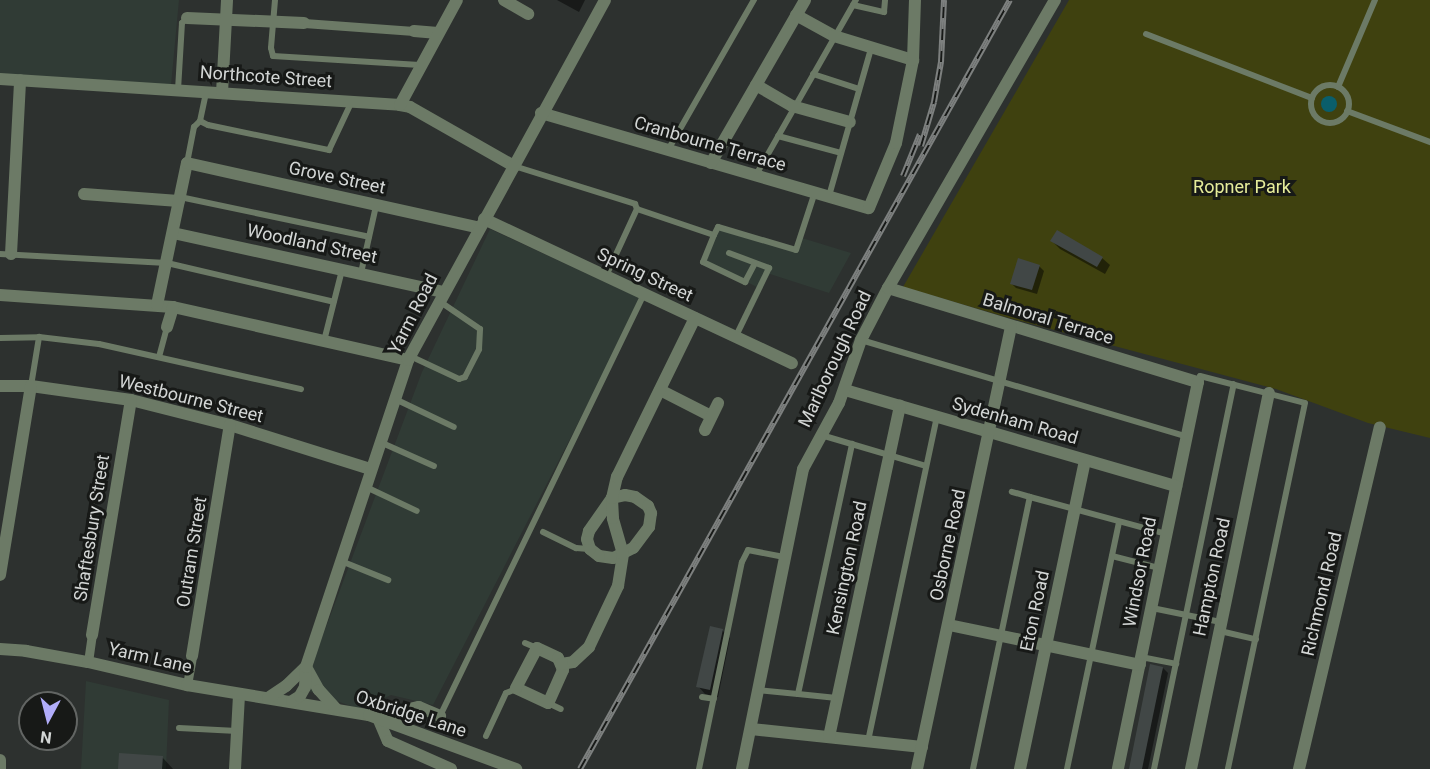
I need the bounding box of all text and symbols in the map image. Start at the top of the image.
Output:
street label: Northcote Street [199,62,333,92]
street label: Cranbourne Terrace [631,112,789,176]
street label: Grove Street [287,157,387,199]
park label: Ropner Park [1193,176,1291,198]
street label: Woodland Street [245,220,379,268]
street label: Spring Street [594,243,696,307]
street label: Yarm Road [383,270,443,358]
street label: Marlborough Road [794,287,876,431]
street label: Balmoral Terrace [980,289,1116,349]
street label: Westbourne Street [116,371,266,427]
street label: Sydenham Road [950,393,1080,449]
street label: Shaftesbury Street [70,453,114,603]
street label: Osborne Road [926,487,970,603]
street label: Outram Street [173,495,211,609]
street label: Kensington Road [822,499,872,637]
street label: Windsor Road [1119,515,1161,629]
street label: Hampton Road [1189,516,1235,638]
street label: Richmond Road [1297,530,1347,658]
street label: Eton Road [1016,569,1054,653]
street label: Yarm Lane [106,638,194,678]
street label: Oxbridge Lane [353,686,469,742]
north arrow [18,691,78,751]
text: N [39,727,53,747]

